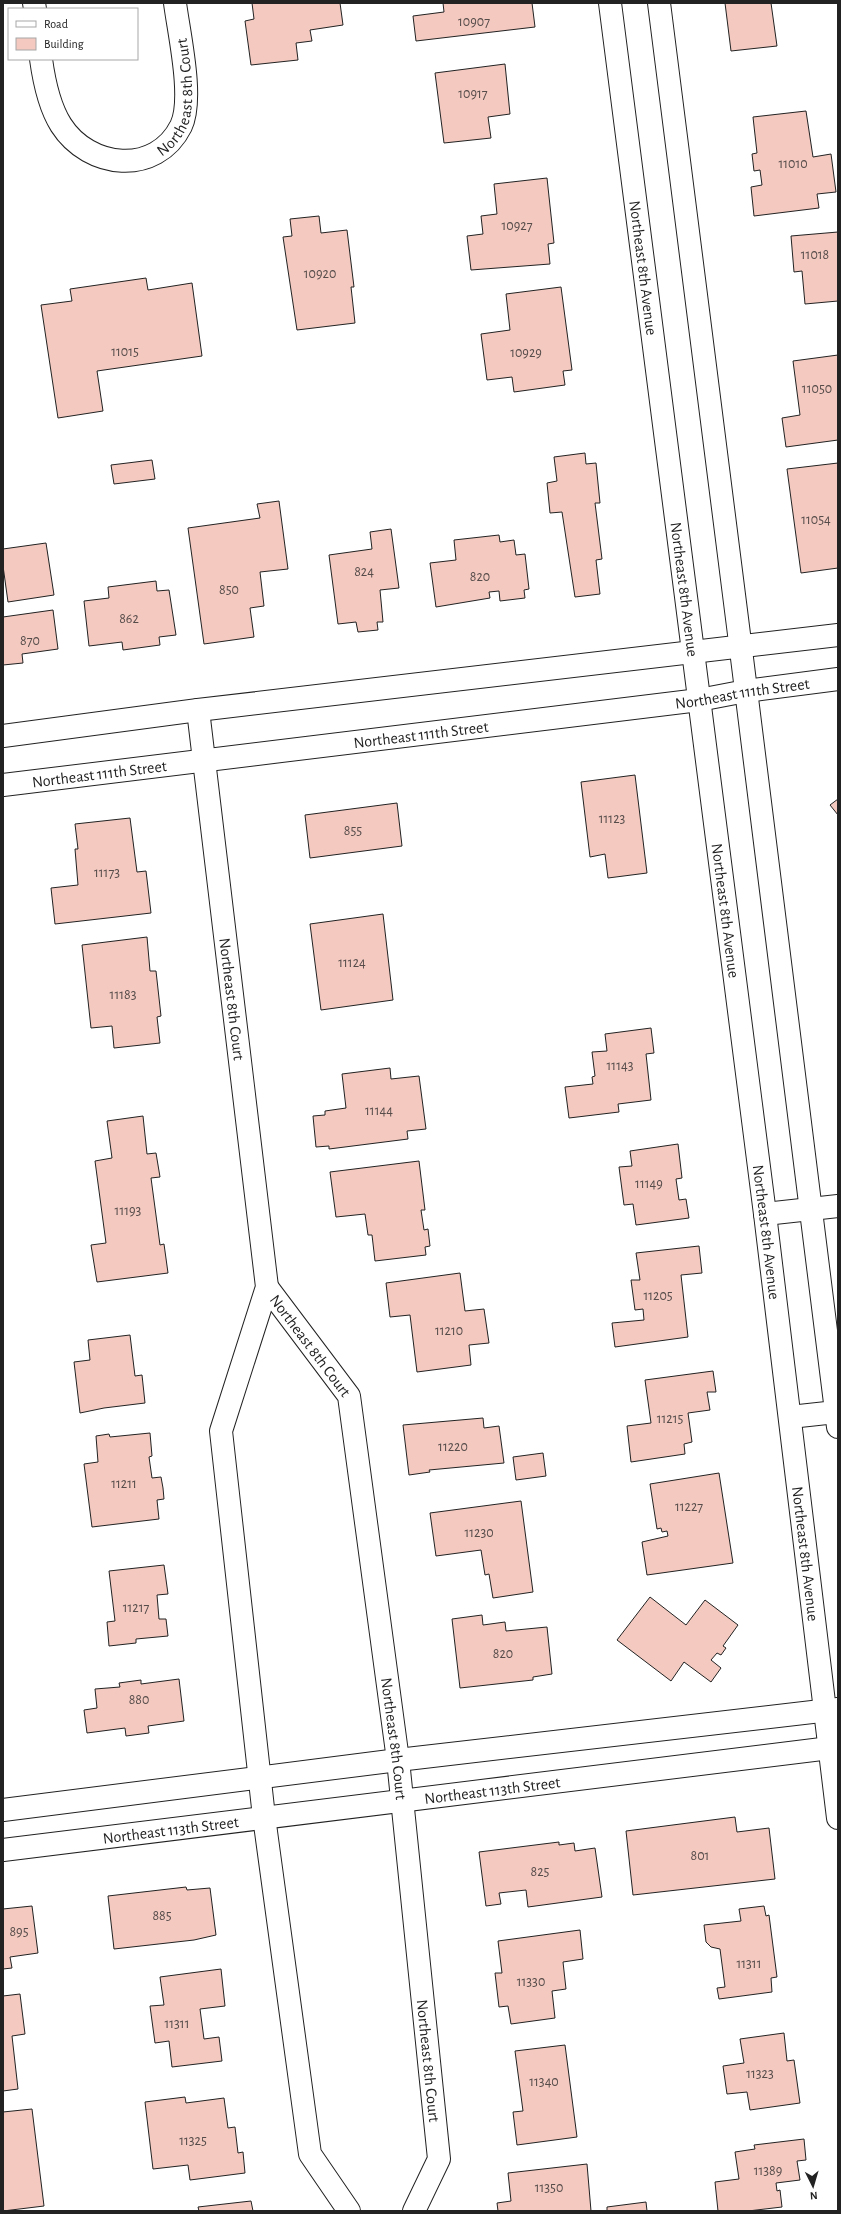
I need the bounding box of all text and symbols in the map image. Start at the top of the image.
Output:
legend [8,8,138,60]
house number: 10907 [458,15,490,29]
text: Road [44,18,68,30]
street label: Northeast 8th Court [154,37,195,159]
text: Building [44,38,84,50]
house number: 10917 [458,87,488,101]
house number: 11010 [778,157,808,171]
street label: Northeast 8th Avenue [626,200,659,336]
house number: 10927 [502,219,533,233]
house number: 11018 [801,248,829,262]
house number: 10920 [304,267,336,281]
house number: 11015 [111,345,139,359]
house number: 10929 [510,346,542,360]
house number: 11050 [802,382,832,396]
house number: 11054 [801,513,831,527]
street label: Northeast 8th Avenue [667,521,701,658]
house number: 824 [354,565,374,579]
house number: 820 [470,570,490,584]
house number: 850 [219,583,239,597]
house number: 862 [119,612,139,626]
house number: 870 [20,634,40,648]
street label: Northeast 111th Street [674,676,810,712]
street label: Northeast 111th Street [353,719,489,751]
street label: Northeast 111th Street [31,758,168,790]
house number: 11123 [599,812,626,826]
house number: 855 [344,824,362,838]
street label: Northeast 8th Avenue [709,842,742,979]
house number: 11173 [94,866,120,880]
street label: Northeast 8th Court [216,937,247,1061]
house number: 11124 [338,956,366,970]
house number: 11183 [110,988,137,1002]
house number: 11143 [607,1059,634,1073]
house number: 11144 [365,1104,393,1118]
street label: Northeast 8th Avenue [750,1164,782,1300]
house number: 11149 [635,1177,663,1191]
house number: 11193 [115,1204,142,1218]
house number: 11205 [643,1289,673,1303]
street label: Northeast 8th Court [267,1292,354,1400]
house number: 11210 [435,1324,463,1338]
house number: 11215 [657,1412,683,1426]
house number: 11220 [438,1440,468,1454]
house number: 11211 [111,1477,137,1491]
street label: Northeast 8th Avenue [789,1485,821,1622]
house number: 11227 [675,1500,703,1514]
house number: 11230 [464,1526,494,1540]
house number: 11217 [123,1601,149,1615]
house number: 820 [493,1647,513,1661]
street label: Northeast 8th Court [378,1677,409,1801]
house number: 880 [129,1693,149,1707]
street label: Northeast 113th Street [424,1774,561,1807]
street label: Northeast 113th Street [102,1814,240,1847]
house number: 801 [691,1849,709,1863]
house number: 825 [531,1865,550,1879]
house number: 885 [152,1909,172,1923]
house number: 895 [9,1925,29,1939]
house number: 11311 [736,1957,762,1971]
house number: 11330 [517,1975,545,1989]
street label: Northeast 8th Court [414,1999,442,2123]
house number: 11311 [164,2017,190,2031]
house number: 11323 [746,2067,774,2081]
house number: 11340 [529,2075,559,2089]
house number: 11325 [179,2134,207,2148]
house number: 11389 [754,2164,782,2178]
north arrow [793,2166,833,2206]
house number: 11350 [535,2181,563,2195]
text: N [810,2190,818,2201]

